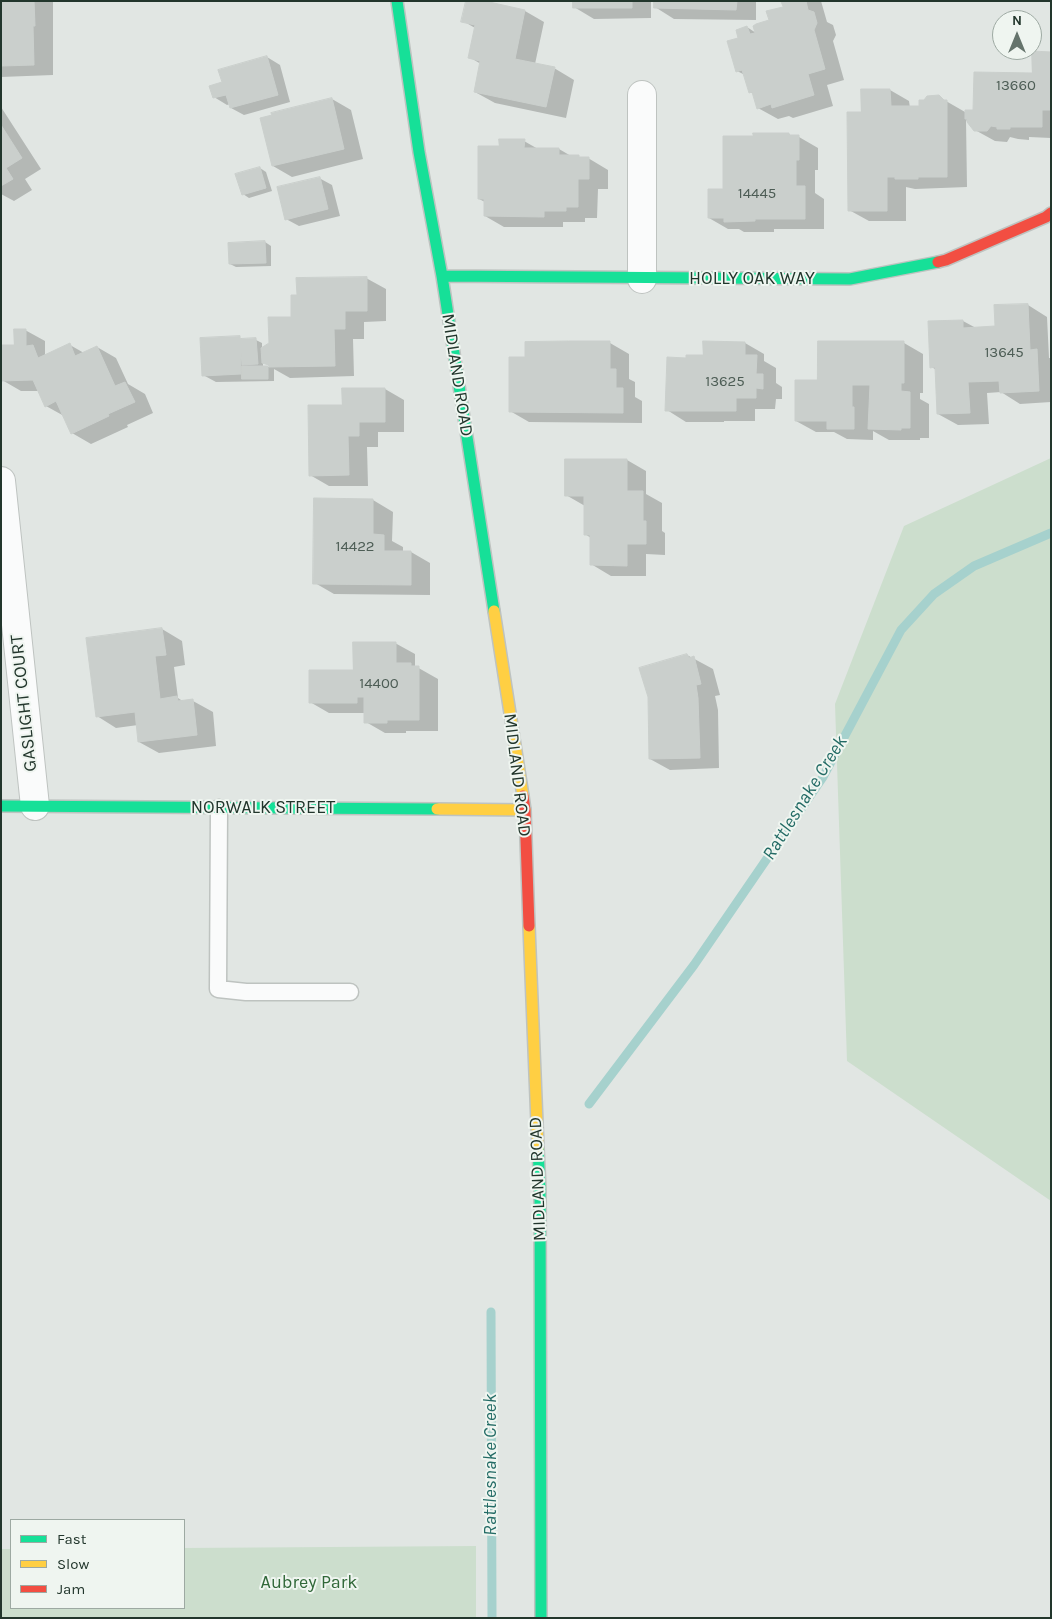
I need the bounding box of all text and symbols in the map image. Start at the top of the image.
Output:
north arrow [992,10,1042,60]
text: N [1012,12,1022,29]
house number: 13660 [996,77,1036,95]
house number: 14445 [738,185,776,203]
street label: HOLLY OAK WAY [689,268,815,290]
street label: MIDLAND ROAD [437,312,477,438]
house number: 13645 [984,344,1024,362]
house number: 13625 [705,373,745,391]
house number: 14422 [335,538,375,556]
street label: GASLIGHT COURT [6,633,42,773]
house number: 14400 [359,675,399,693]
street label: MIDLAND ROAD [499,712,535,838]
water label: Rattlesnake Creek [758,732,852,864]
street label: NORWALK STREET [191,797,335,819]
street label: MIDLAND ROAD [525,1117,551,1241]
water label: Rattlesnake Creek [480,1394,502,1536]
legend [10,1519,185,1609]
text: Fast [57,1530,86,1548]
text: Slow [57,1555,89,1573]
park label: Aubrey Park [261,1572,357,1594]
text: Jam [57,1580,85,1598]

